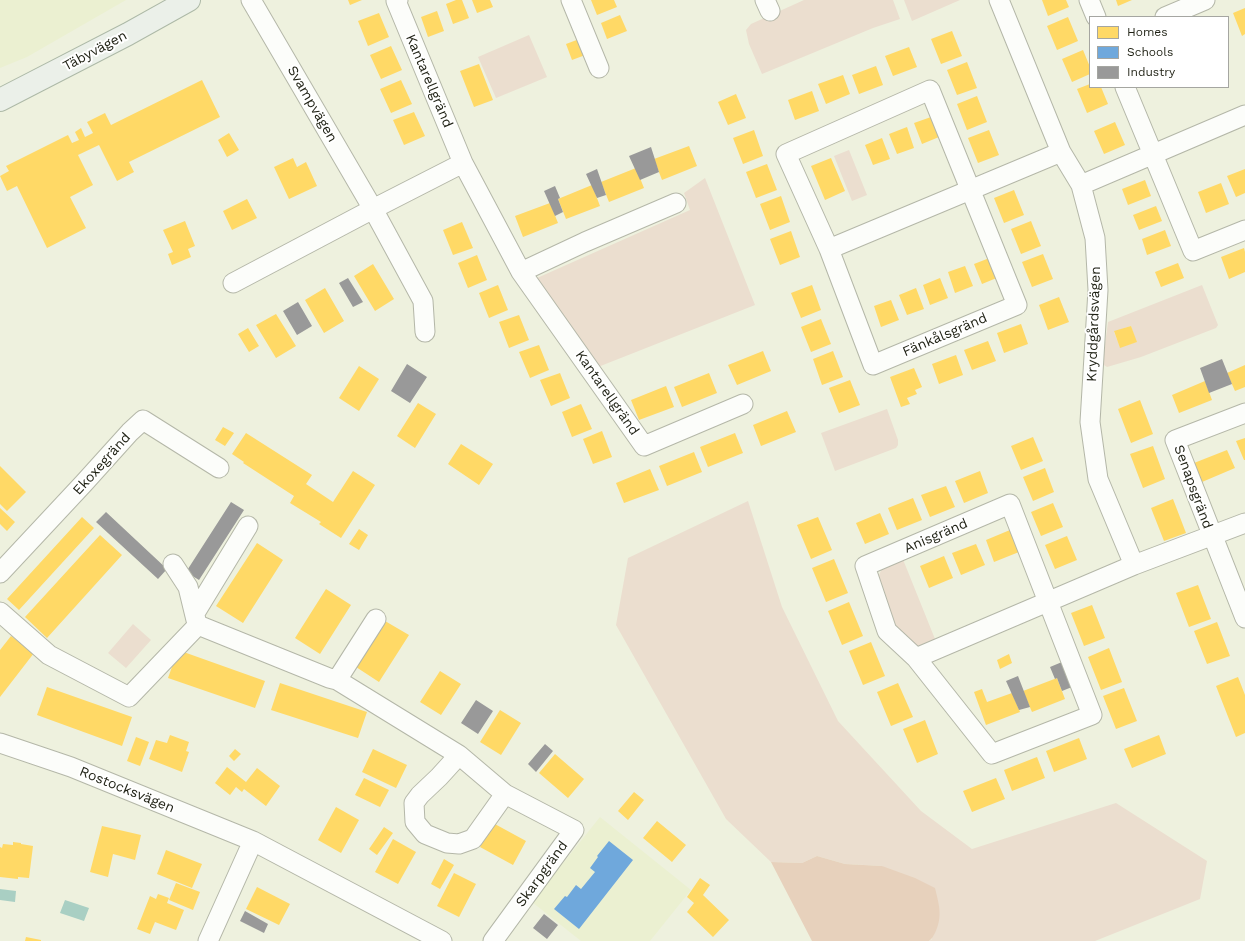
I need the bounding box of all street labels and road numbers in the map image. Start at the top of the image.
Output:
street label: Täbyvägen [60,27,130,75]
street label: Kantarellgränd [402,32,456,130]
street label: Svampvägen [283,63,341,145]
street label: Kryddgårdsvägen [1084,266,1104,382]
street label: Fänkålsgränd [900,310,990,360]
street label: Kantarellgränd [572,347,642,439]
street label: Ekoxegränd [70,429,134,499]
street label: Senapsgränd [1170,443,1216,531]
street label: Anisgränd [902,515,970,557]
street label: Rostocksvägen [77,763,177,817]
street label: Skarpgränd [512,838,572,910]

